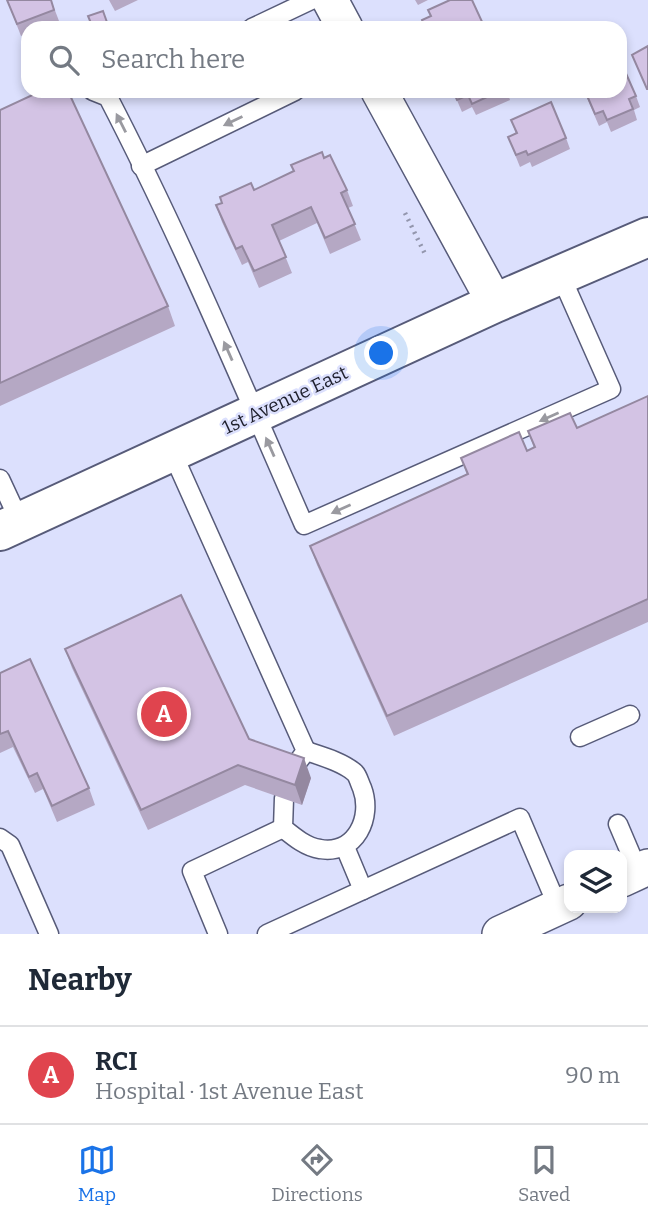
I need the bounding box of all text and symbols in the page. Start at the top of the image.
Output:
search box [21,21,627,98]
icon: search [45,41,83,79]
text: Search here [101,44,245,75]
one-way arrow [115,113,126,133]
one-way arrow [223,115,243,127]
your location [364,336,398,370]
one-way arrow [222,340,233,361]
street label: 1st Avenue East [219,361,352,439]
one-way arrow [539,411,559,423]
one-way arrow [264,437,276,457]
one-way arrow [331,503,351,515]
pin: A [141,688,187,740]
map controls [564,850,627,913]
button: layers [564,850,627,913]
text: Nearby [28,962,132,998]
text: RCI [95,1046,138,1077]
text: A [43,1061,59,1089]
text: 90 m [565,1061,620,1089]
text: Hospital · 1st Avenue East [95,1077,364,1105]
tab: Map [78,1141,116,1206]
tab: Directions [271,1141,363,1206]
tab: Saved [518,1141,570,1206]

